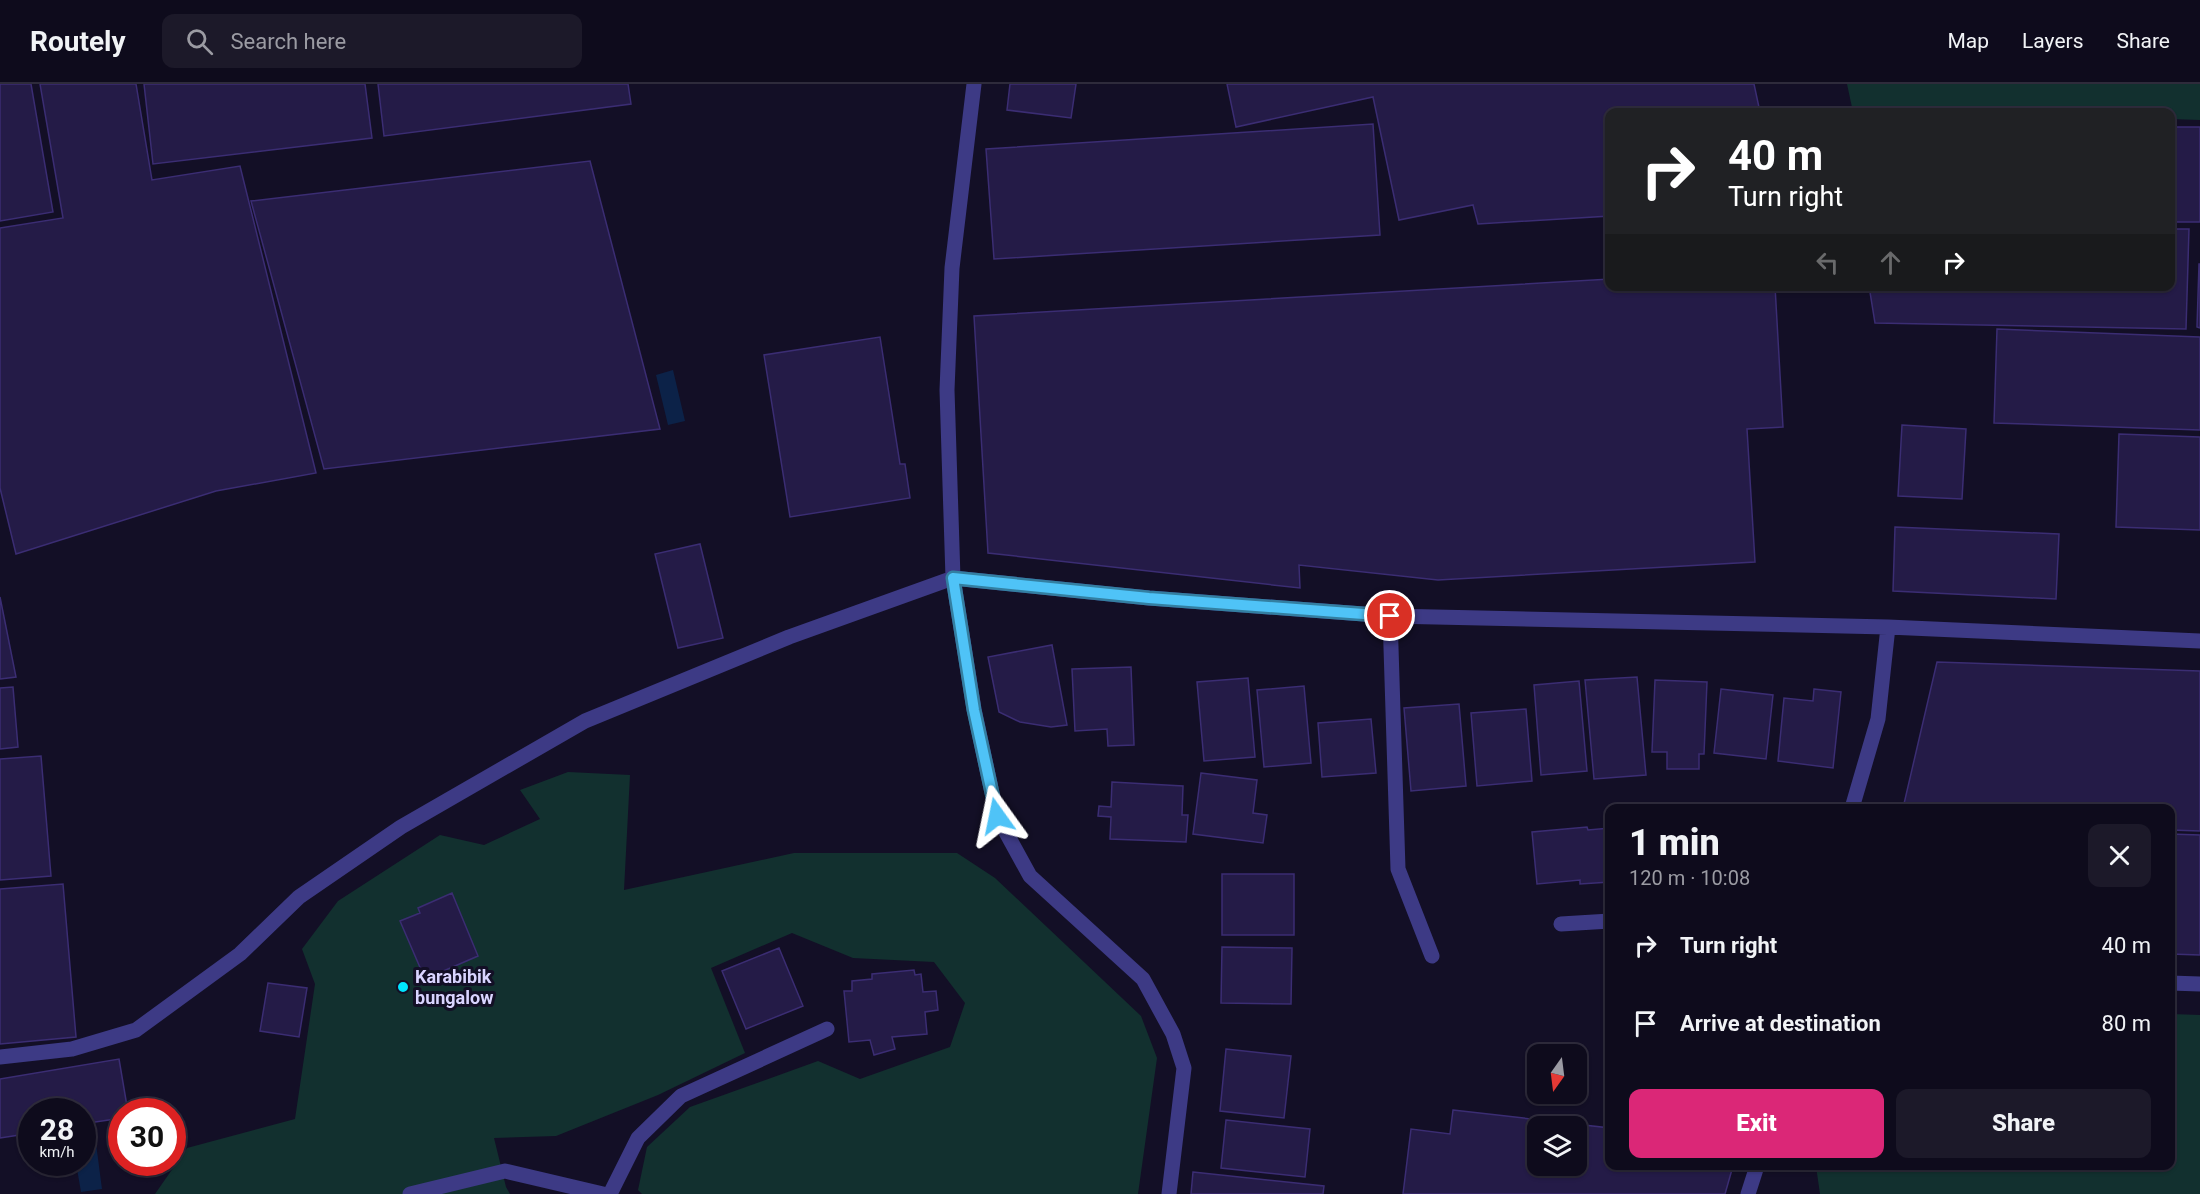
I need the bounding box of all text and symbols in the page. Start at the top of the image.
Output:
search box [162,14,582,68]
text: Routely [30,25,126,58]
icon: search [183,25,216,58]
text: Search here [231,29,346,54]
text: Map [1947,29,1989,53]
text: Layers [2022,29,2083,53]
text: Share [2116,29,2170,53]
text: 40 m [1728,131,1823,180]
icon: right [1629,132,1707,210]
text: Turn right [1728,181,1843,213]
icon: left [1811,246,1844,279]
icon: ahead [1874,246,1907,279]
icon: right [1937,246,1970,279]
pin [1364,590,1415,641]
icon: arrive [1373,599,1406,632]
position arrow [965,784,1029,848]
text: 1 min [1629,822,1720,864]
button: close [2088,824,2151,887]
text: 120 m · 10:08 [1629,866,1750,890]
icon: right [1629,929,1662,962]
text: Turn right [1680,933,1777,958]
text: 40 m [2102,933,2151,958]
place label: Karabibik bungalow [415,966,493,1008]
marker: Karabibik bungalow [396,980,410,994]
icon: arrive [1629,1007,1662,1040]
text: Arrive at destination [1680,1011,1881,1036]
text: 80 m [2102,1011,2151,1036]
north arrow [1527,1044,1587,1104]
map controls [1527,1044,1587,1176]
button: Exit [1629,1089,1884,1158]
button: Share [1896,1089,2151,1158]
speed limit sign: 30 [108,1098,186,1176]
text: 28 [40,1112,74,1147]
button: layers [1527,1116,1587,1176]
text: km/h [39,1143,75,1161]

